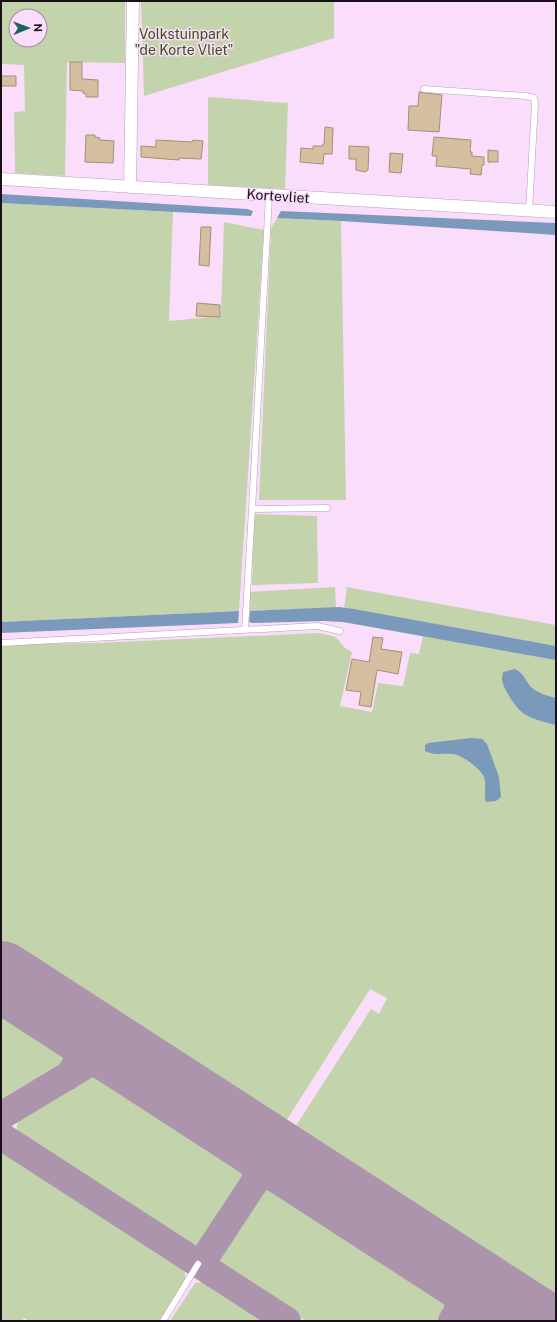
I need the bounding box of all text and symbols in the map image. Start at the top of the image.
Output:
north arrow [8,8,48,48]
text: N [32,23,44,32]
park label: Volkstuinpark "de Korte Vliet" [135,26,233,58]
street label: Kortevliet [246,186,310,206]

